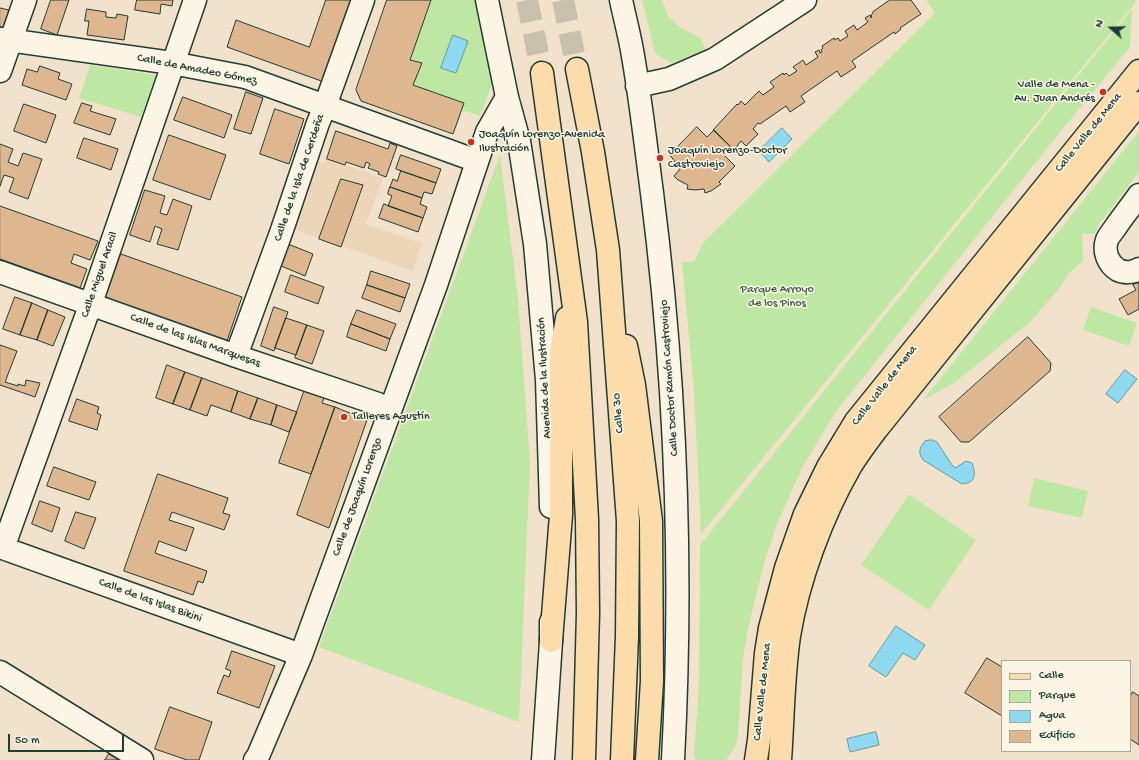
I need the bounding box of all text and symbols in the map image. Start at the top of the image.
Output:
north arrow [1091,8,1131,48]
text: N [1093,18,1107,29]
street label: Calle de Amadeo Gómez [136,51,258,89]
place label: Valle de Mena - Av. Juan Andrés [1014,78,1095,106]
marker: Valle de Mena - Av. Juan Andrés [1098,87,1108,97]
street label: Calle Valle de Mena [1053,90,1125,176]
street label: Calle de la Isla de Cerdeña [271,112,329,244]
place label: Joaquín Lorenzo-Avenida Ilustración [479,128,605,156]
marker: Joaquín Lorenzo-Avenida Ilustración [466,137,476,147]
place label: Joaquín Lorenzo-Doctor Castroviejo [668,144,787,172]
marker: Joaquín Lorenzo-Doctor Castroviejo [655,153,665,163]
street label: Calle Miguel Aracil [79,230,121,320]
park label: Parque Arroyo de los Pinos [740,283,814,311]
street label: Calle Doctor Ramón Castroviejo [657,299,683,457]
street label: Calle de las Islas Marquesas [128,311,262,371]
street label: Avenida de la Ilustración [535,317,555,439]
street label: Calle Valle de Mena [849,343,921,429]
street label: Calle 30 [610,392,628,434]
place label: Talleres Agustín [352,410,430,424]
marker: Talleres Agustín [339,412,349,422]
street label: Calle de Joaquín Lorenzo [330,436,386,558]
street label: Calle de las Islas Bikini [96,576,204,626]
street label: Calle Valle de Mena [751,642,775,742]
legend [1001,660,1131,752]
text: Calle [1039,669,1064,683]
text: Parque [1039,689,1076,703]
text: Agua [1039,709,1065,723]
scale bar [10,726,126,752]
text: Edificio [1039,729,1075,743]
text: 50 m [15,734,40,748]

